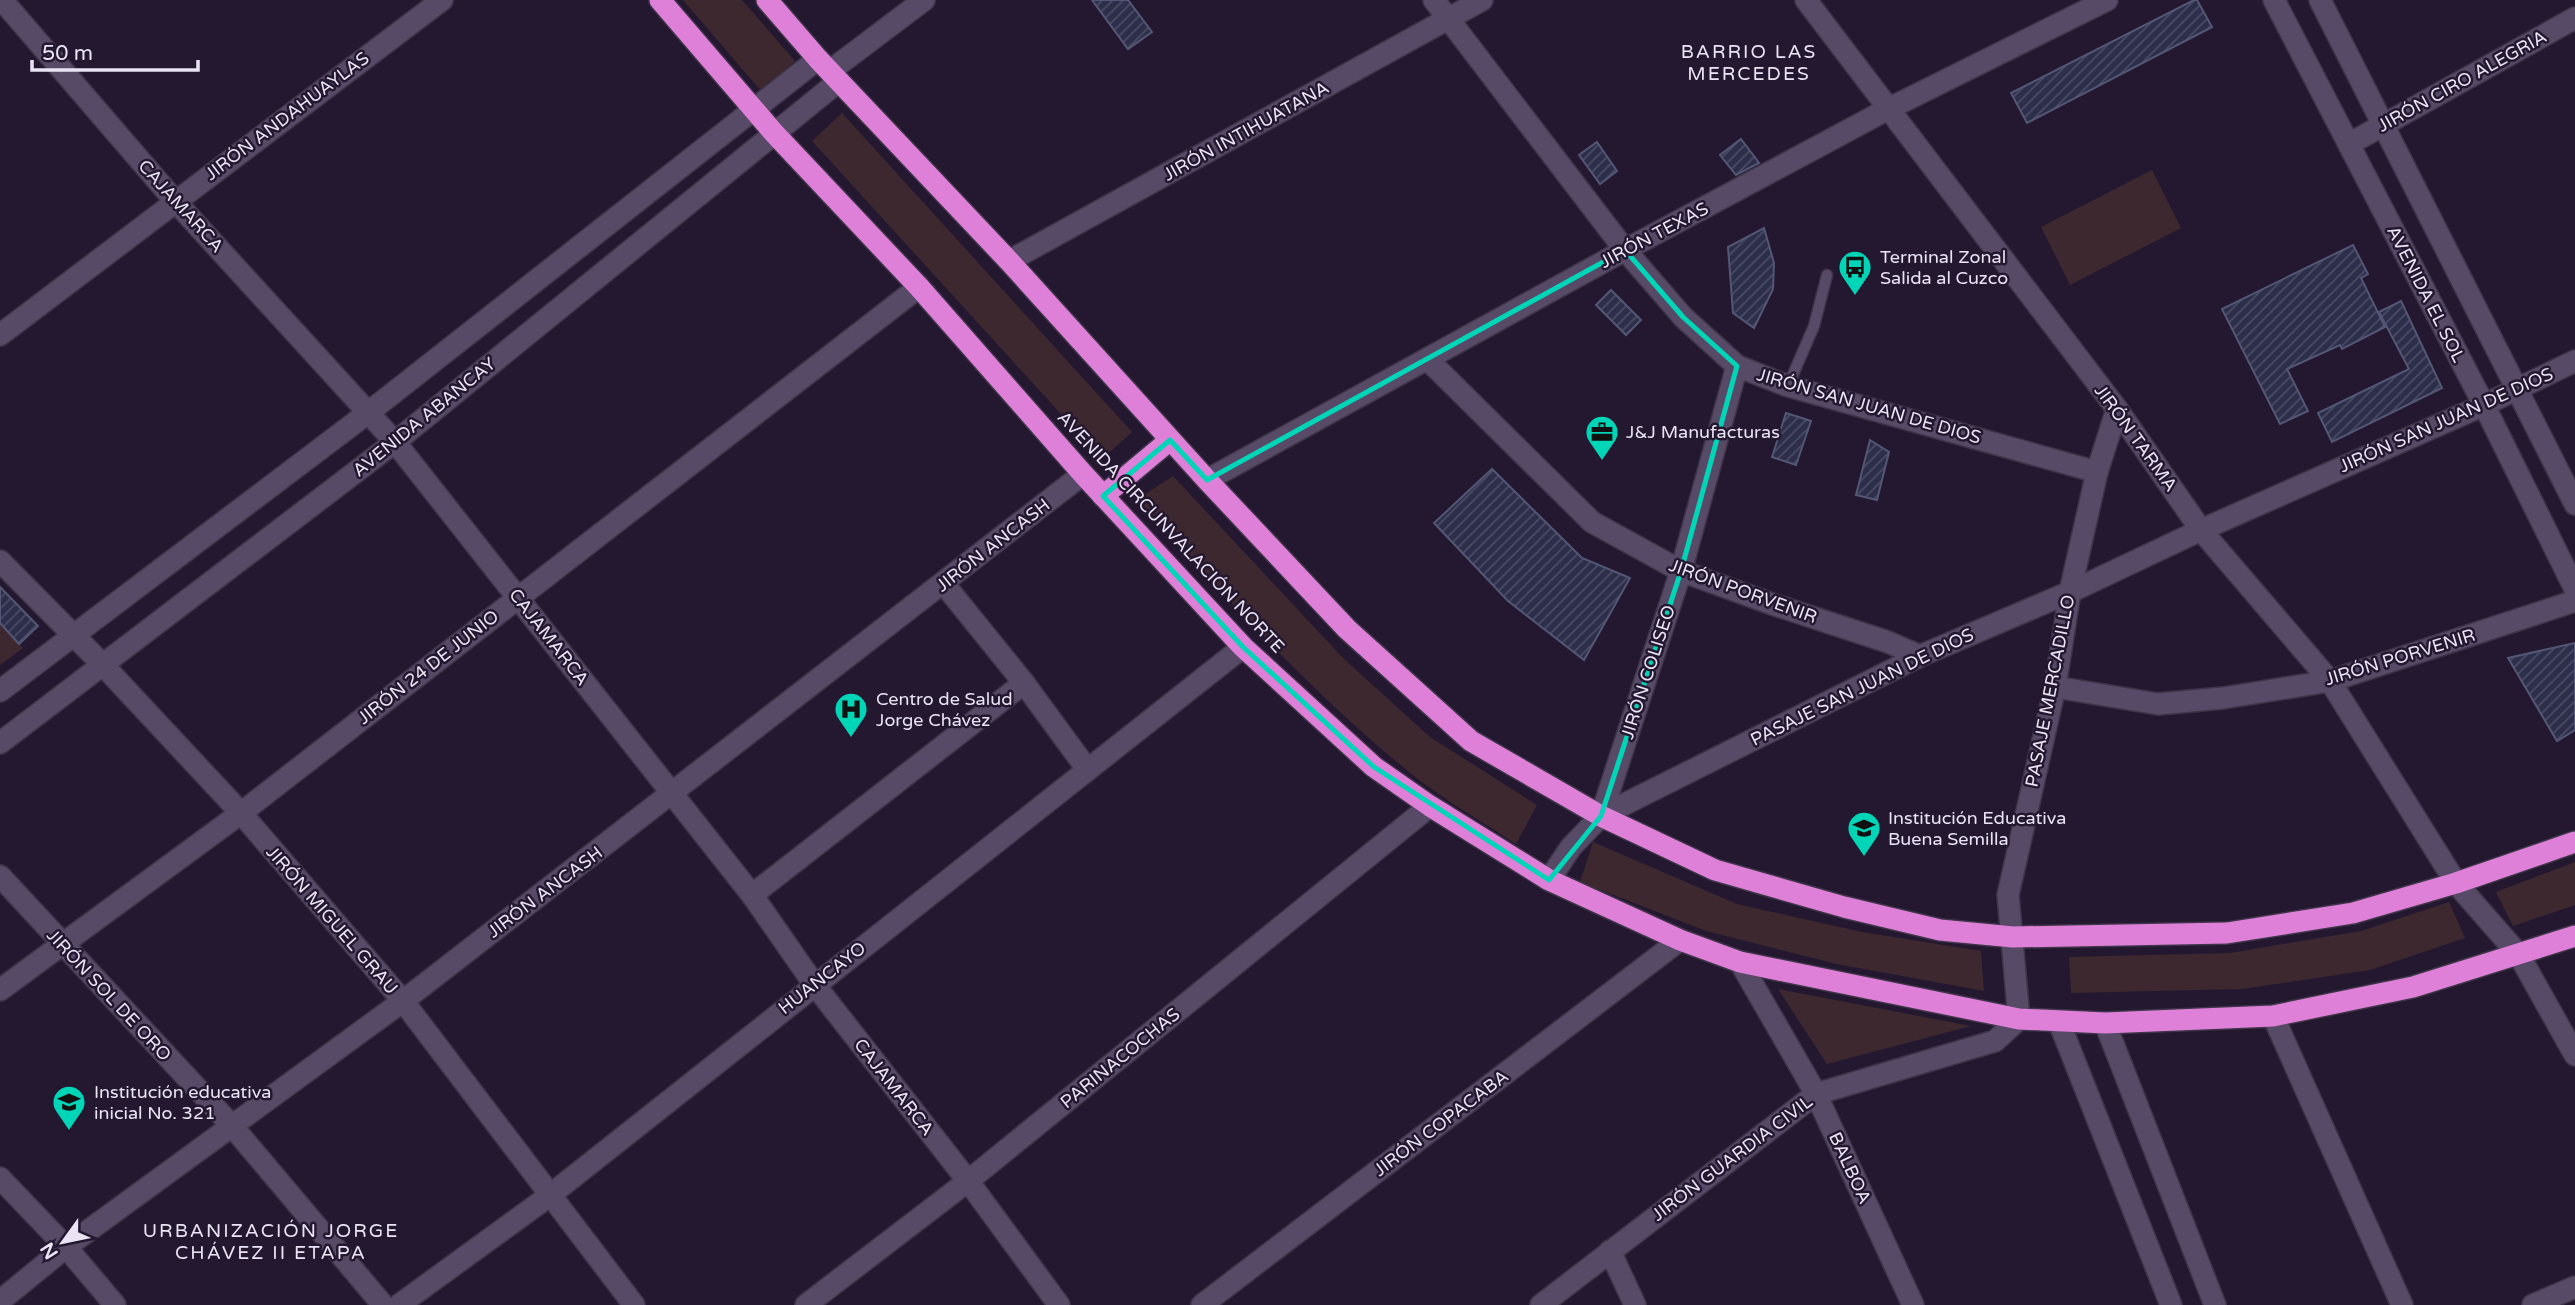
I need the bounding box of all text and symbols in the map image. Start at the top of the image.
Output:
street label: JIRÓN CIRO ALEGRIA [2374,25,2550,137]
scale bar [32,28,198,72]
text: 50 m [42,41,93,66]
district label: BARRIO LAS MERCEDES [1681,41,1817,85]
street label: JIRÓN ANDAHUAYLAS [201,47,373,185]
street label: JIRÓN INTIHUATANA [1159,76,1333,186]
street label: CAJAMARCA [134,155,228,257]
street label: JIRÓN TEXAS [1596,197,1712,273]
street label: AVENIDA EL SOL [2382,222,2470,366]
place label: Terminal Zonal Salida al Cuzco [1880,246,2008,289]
bus stop icon: Terminal Zonal Salida al Cuzco [1836,248,1874,297]
street label: AVENIDA ABANCAY [348,352,500,481]
street label: JIRÓN SAN JUAN DE DIOS [1754,363,1984,449]
street label: JIRÓN SAN JUAN DE DIOS [2336,363,2556,477]
street label: JIRÓN TARMA [2090,380,2182,496]
street label: AVENIDA CIRCUNVALACIÓN NORTE [1053,407,1289,657]
office icon: J&J Manufacturas [1583,413,1621,462]
place label: J&J Manufacturas [1626,421,1780,443]
street label: JIRÓN ANCASH [932,494,1054,596]
street label: JIRÓN PORVENIR [1666,554,1820,628]
street label: CAJAMARCA [504,584,594,690]
street label: PASAJE MERCADILLO [2021,593,2079,789]
street label: JIRÓN COLISEO [1616,602,1680,742]
street label: JIRÓN 24 DE JUNIO [353,605,503,729]
street label: PASAJE SAN JUAN DE DIOS [1747,623,1977,751]
street label: JIRÓN PORVENIR [2322,624,2478,690]
place label: Centro de Salud Jorge Chávez [876,688,1013,731]
hospital icon: Centro de Salud Jorge Chávez [832,690,870,739]
place label: Institución Educativa Buena Semilla [1888,807,2066,850]
school or university icon: Institución Educativa Buena Semilla [1845,809,1883,858]
street label: JIRÓN MIGUEL GRAU [262,841,402,999]
street label: JIRÓN ANCASH [483,842,607,942]
street label: JIRÓN SOL DE ORO [42,924,176,1066]
street label: HUANCAYO [774,937,870,1019]
street label: PARINACOCHAS [1056,1003,1184,1113]
street label: CAJAMARCA [849,1034,939,1140]
street label: JIRÓN COPACABA [1369,1065,1513,1181]
place label: Institución educativa inicial No. 321 [94,1081,271,1124]
school or university icon: Institución educativa inicial No. 321 [50,1083,88,1132]
street label: JIRÓN GUARDIA CIVIL [1647,1090,1817,1226]
street label: BALBOA [1824,1129,1876,1207]
north arrow [28,1207,98,1277]
district label: URBANIZACIÓN JORGE CHÁVEZ II ETAPA [143,1219,399,1264]
text: N [36,1238,63,1263]

